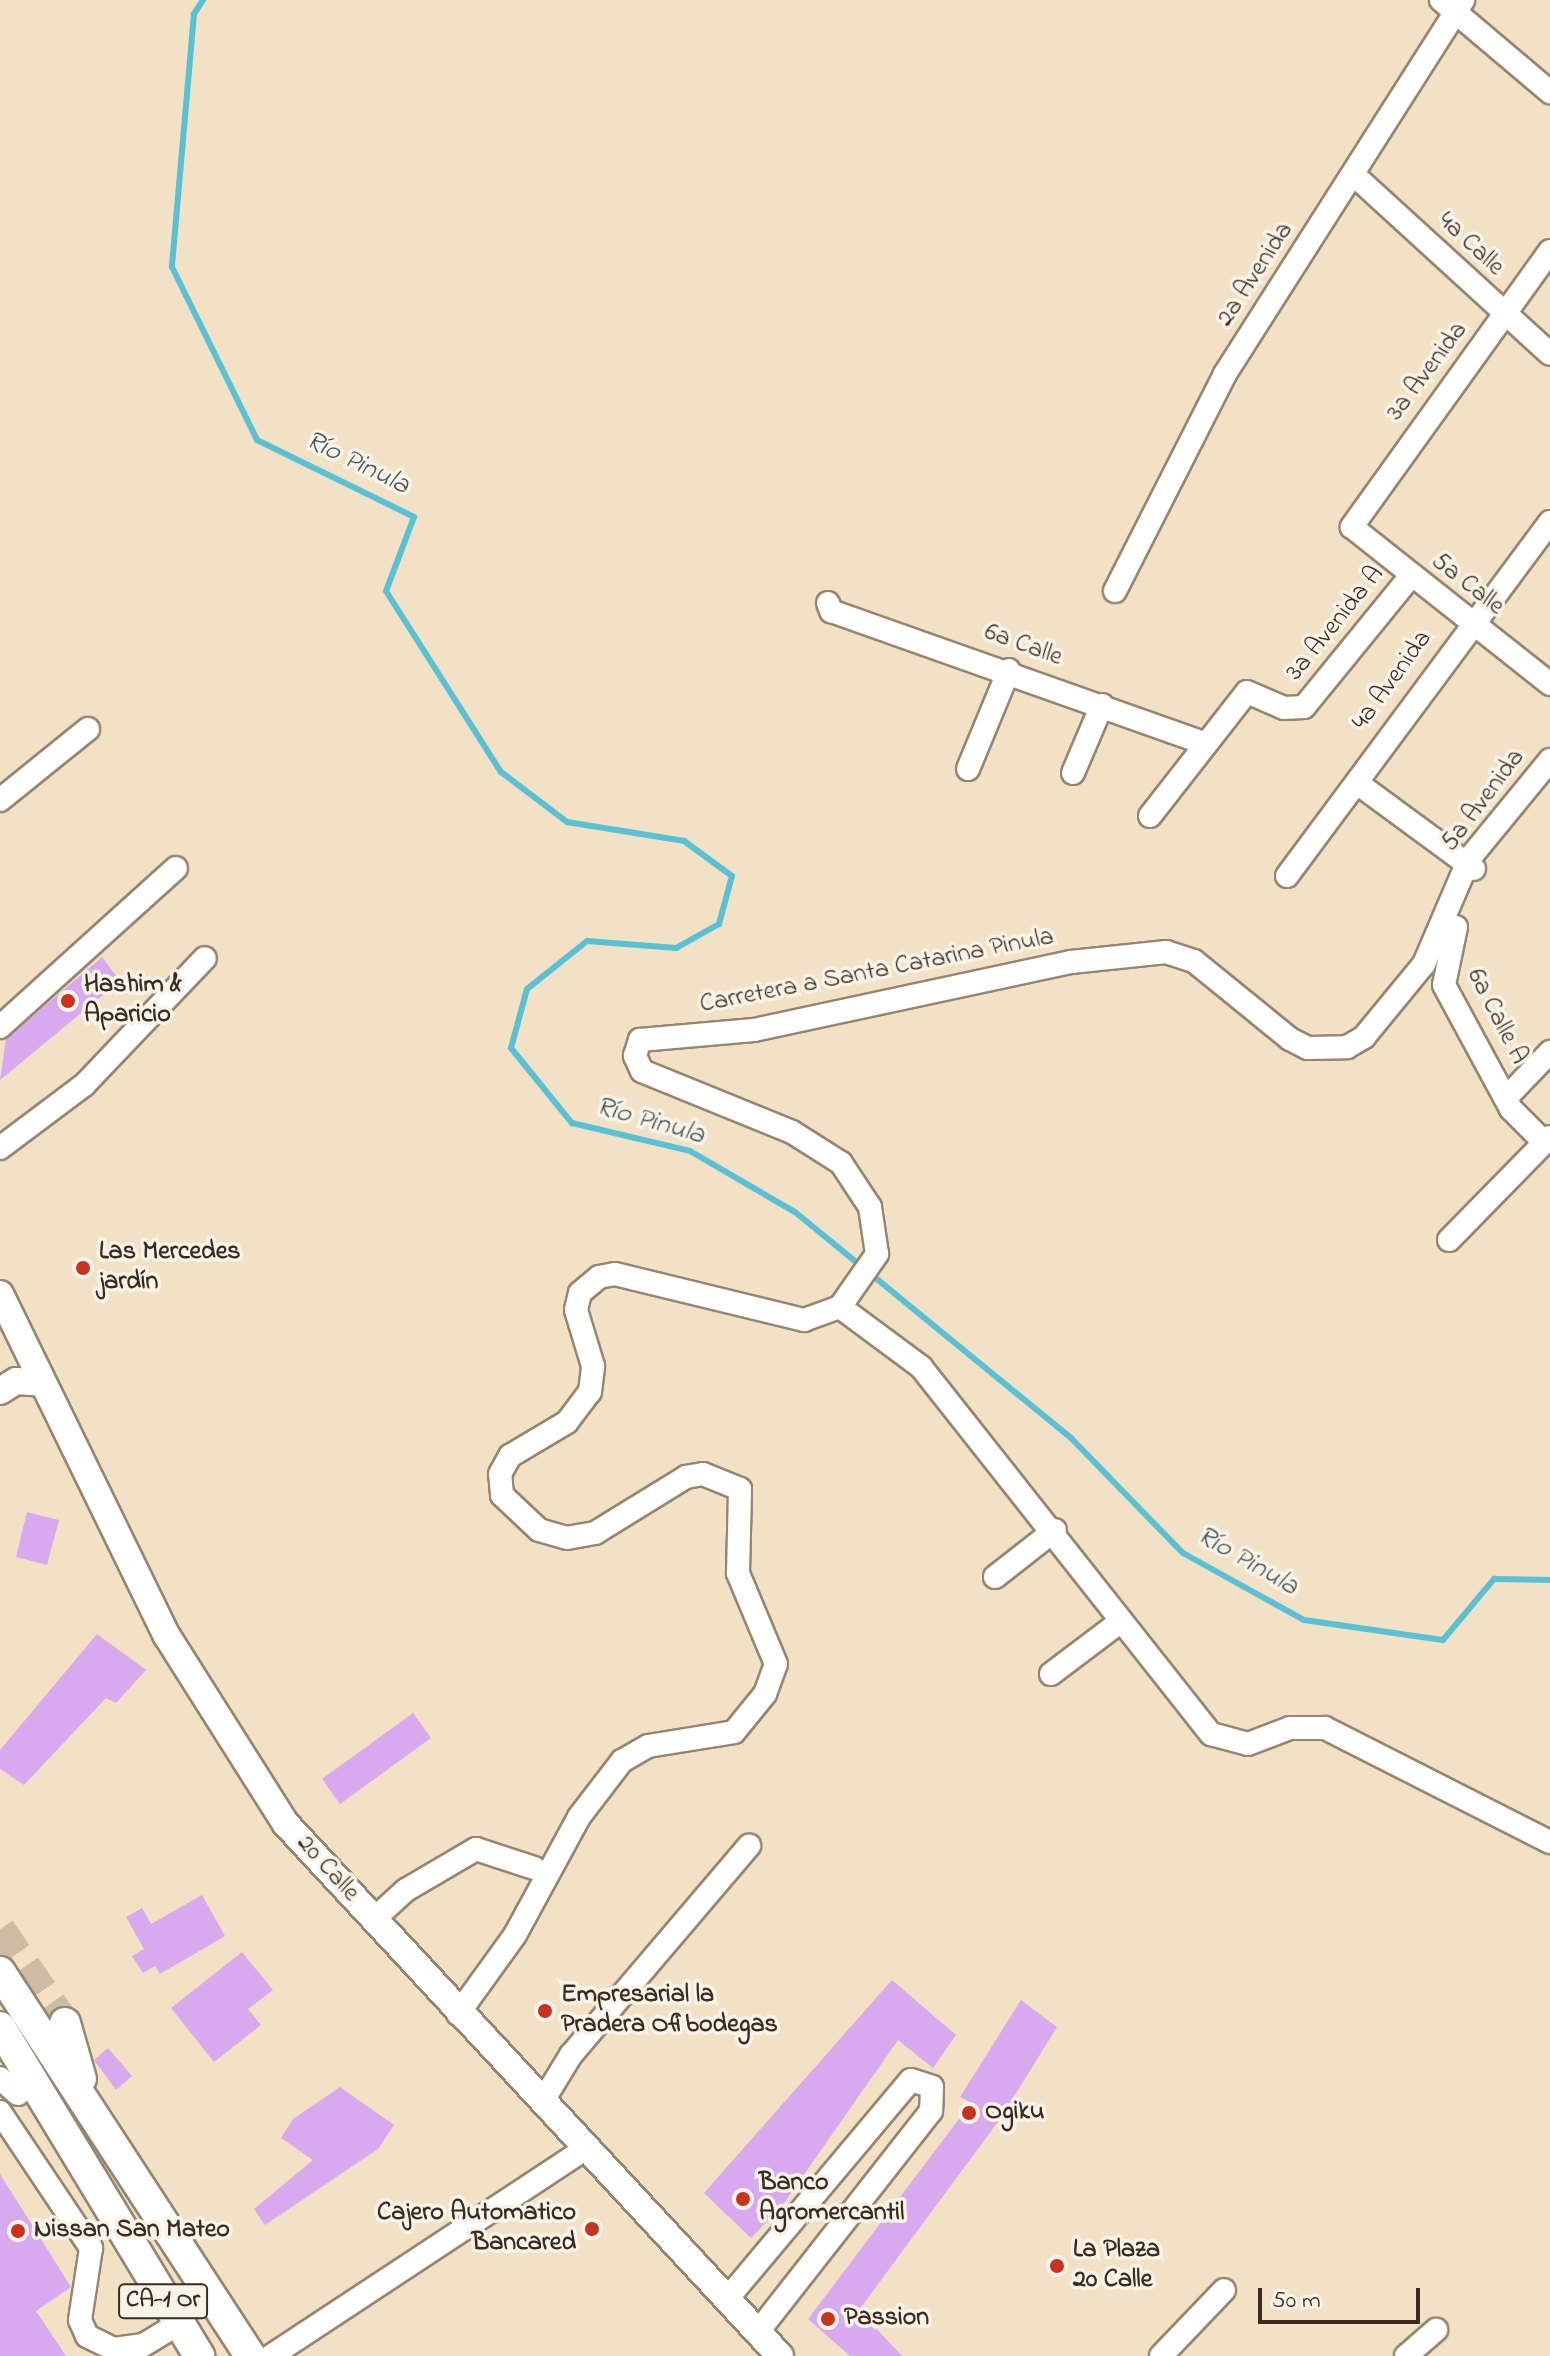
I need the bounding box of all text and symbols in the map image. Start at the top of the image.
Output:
street label: 4a Calle [1430,206,1510,284]
street label: 2a Avenida [1211,217,1301,333]
street label: 3a Avenida [1381,316,1475,428]
water label: Río Pinula [300,425,414,503]
street label: 5a Calle [1424,547,1510,623]
street label: 3a Avenida A [1280,560,1392,688]
street label: 6a Calle [980,618,1066,674]
street label: 4a Avenida [1346,625,1440,737]
street label: 5a Avenida [1435,744,1533,858]
street label: Carretera a Santa Catarina Pinula [697,922,1057,1022]
street label: 6a Calle A [1459,964,1533,1070]
place label: Hashim & Aparicio [84,970,182,1032]
marker: Hashim & Aparicio [59,992,77,1010]
water label: Río Pinula [592,1091,708,1153]
place label: Las Mercedes jardín [99,1237,241,1298]
marker: Las Mercedes jardín [74,1259,92,1277]
water label: Río Pinula [1190,1520,1304,1604]
street label: 20 Calle [289,1829,365,1909]
place label: Empresarial la Pradera Ofibodegas [561,1980,778,2042]
marker: Empresarial la Pradera Ofibodegas [536,2002,554,2020]
place label: Ogiku [985,2097,1045,2129]
marker: Ogiku [960,2104,978,2122]
place label: Banco Agromercantil [759,2168,904,2230]
marker: Banco Agromercantil [734,2190,752,2208]
place label: Cajero Automatico Bancared [377,2198,576,2260]
place label: Nissan San Mateo [34,2215,230,2247]
marker: Cajero Automatico Bancared [583,2220,601,2238]
marker: Nissan San Mateo [9,2222,27,2240]
place label: La Plaza 20 Calle [1073,2235,1160,2296]
marker: La Plaza 20 Calle [1048,2257,1066,2275]
scale bar [1262,2272,1424,2322]
road number: CA-1 Or [117,2281,209,2321]
text: 50 m [1272,2284,1321,2319]
place label: Passion [844,2303,929,2335]
marker: Passion [819,2310,837,2328]

